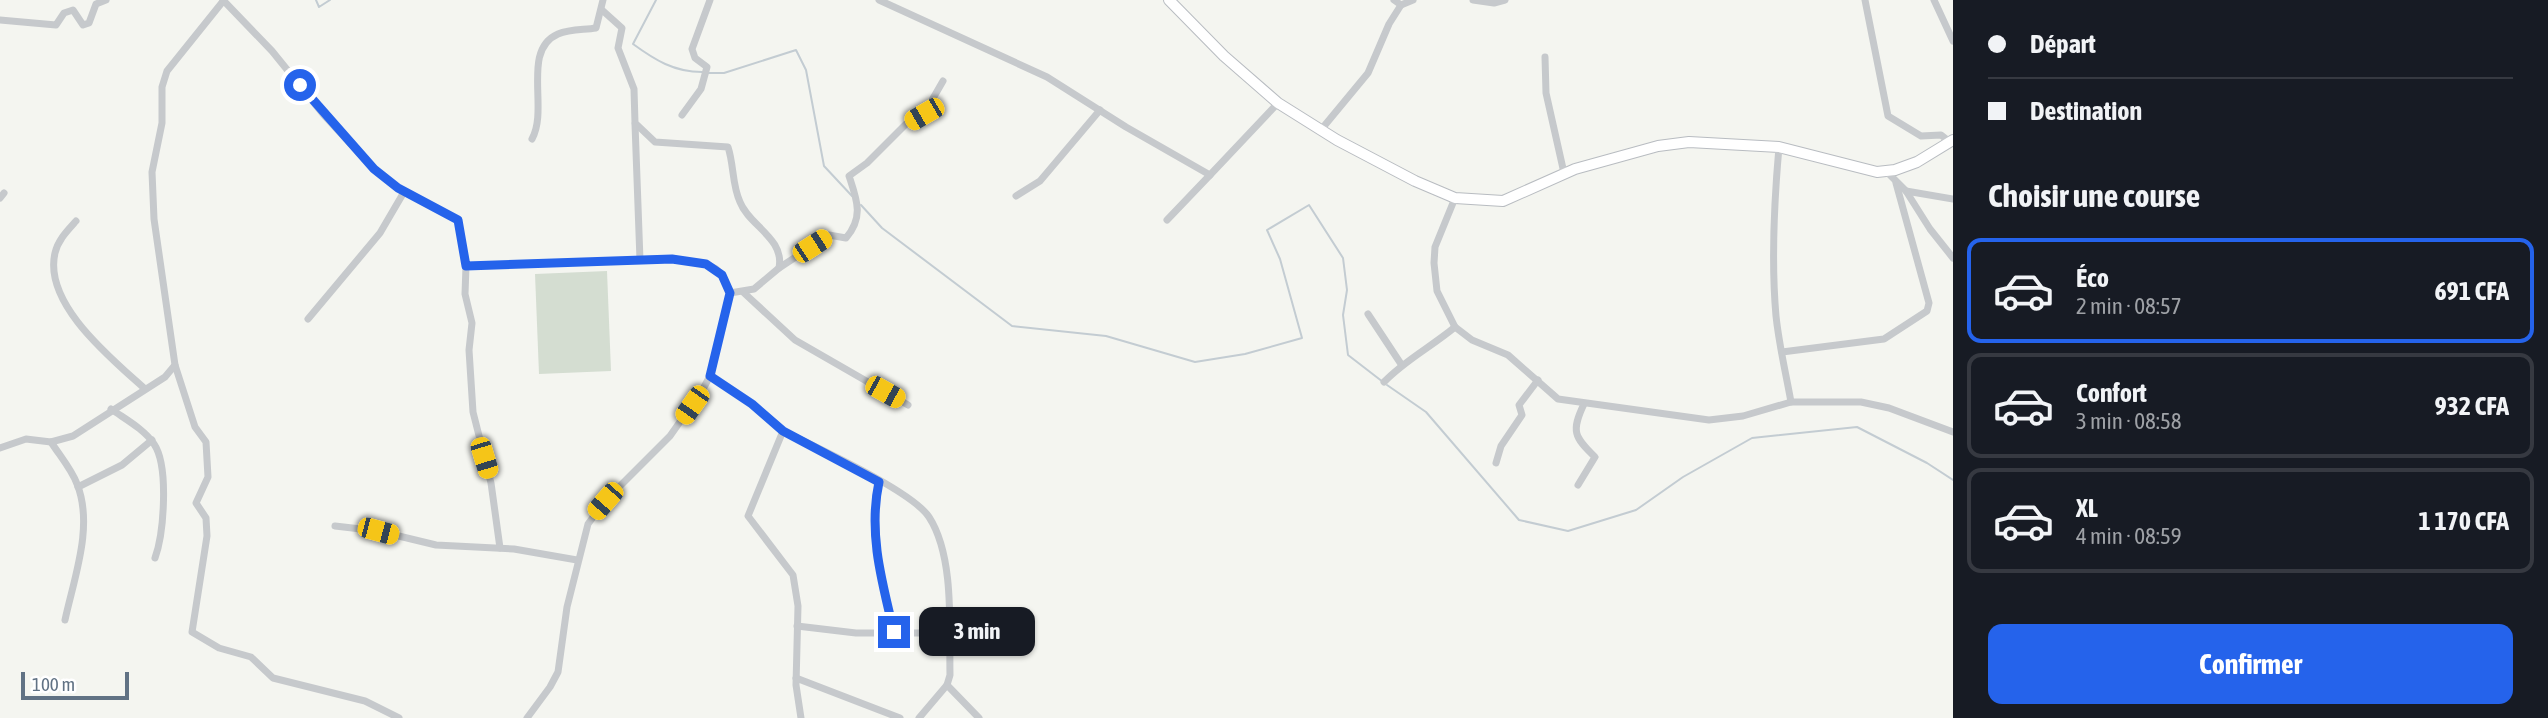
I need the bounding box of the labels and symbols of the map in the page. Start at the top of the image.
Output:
route start [284,69,316,101]
car [901,94,948,134]
car [789,226,836,266]
car [862,373,909,411]
car [672,382,713,428]
car [468,435,501,481]
car [584,478,627,524]
car [355,515,402,547]
callout: 3 min [918,608,1034,656]
route end [878,616,910,648]
scale bar [21,669,130,701]

